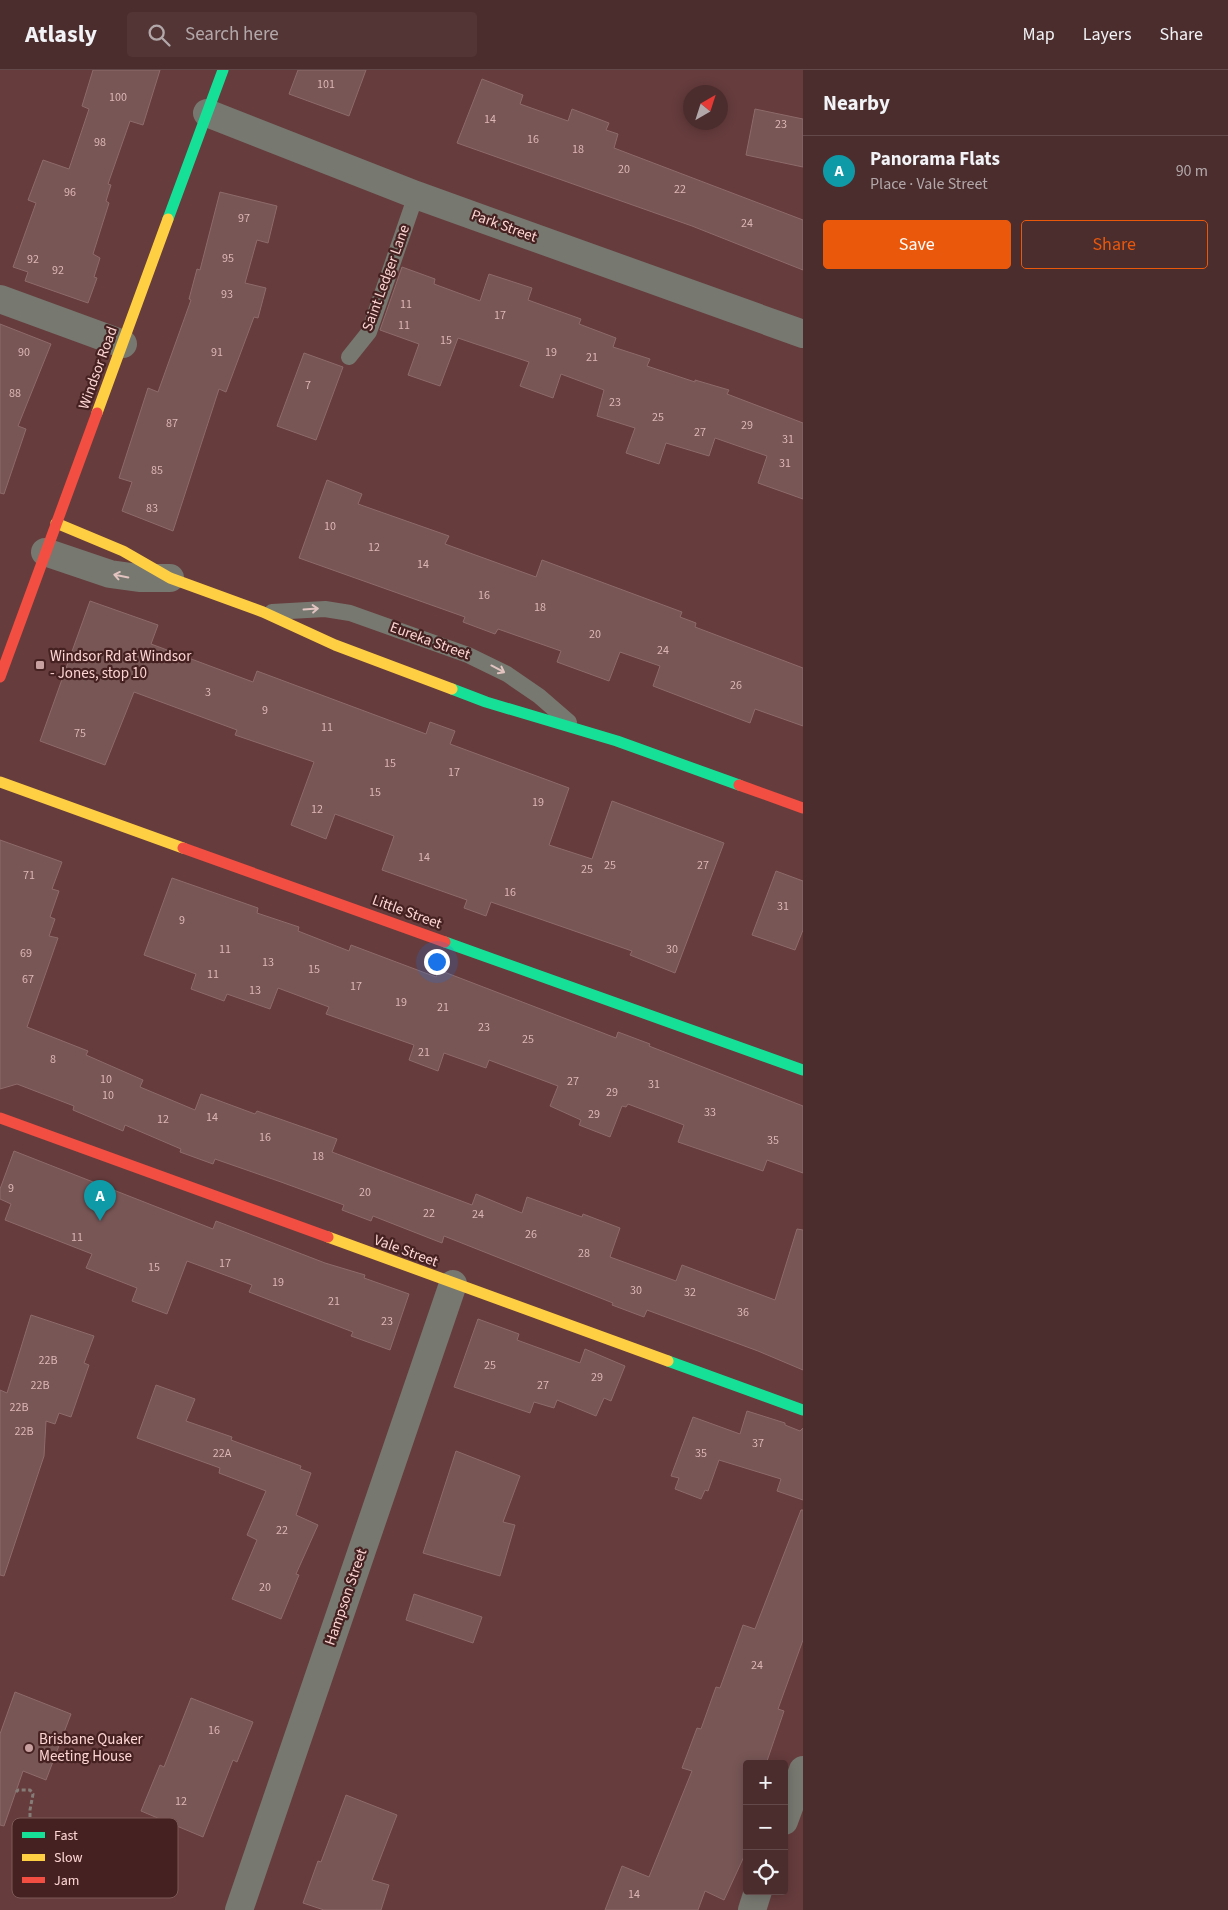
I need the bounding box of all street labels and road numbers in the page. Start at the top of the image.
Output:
street label: Park Street [468,204,540,248]
street label: Saint Ledger Lane [357,222,415,334]
street label: Windsor Road [73,324,123,412]
street label: Eureka Street [387,617,473,665]
street label: Little Street [369,890,445,934]
street label: Vale Street [371,1230,441,1272]
street label: Hampson Street [320,1546,372,1648]

